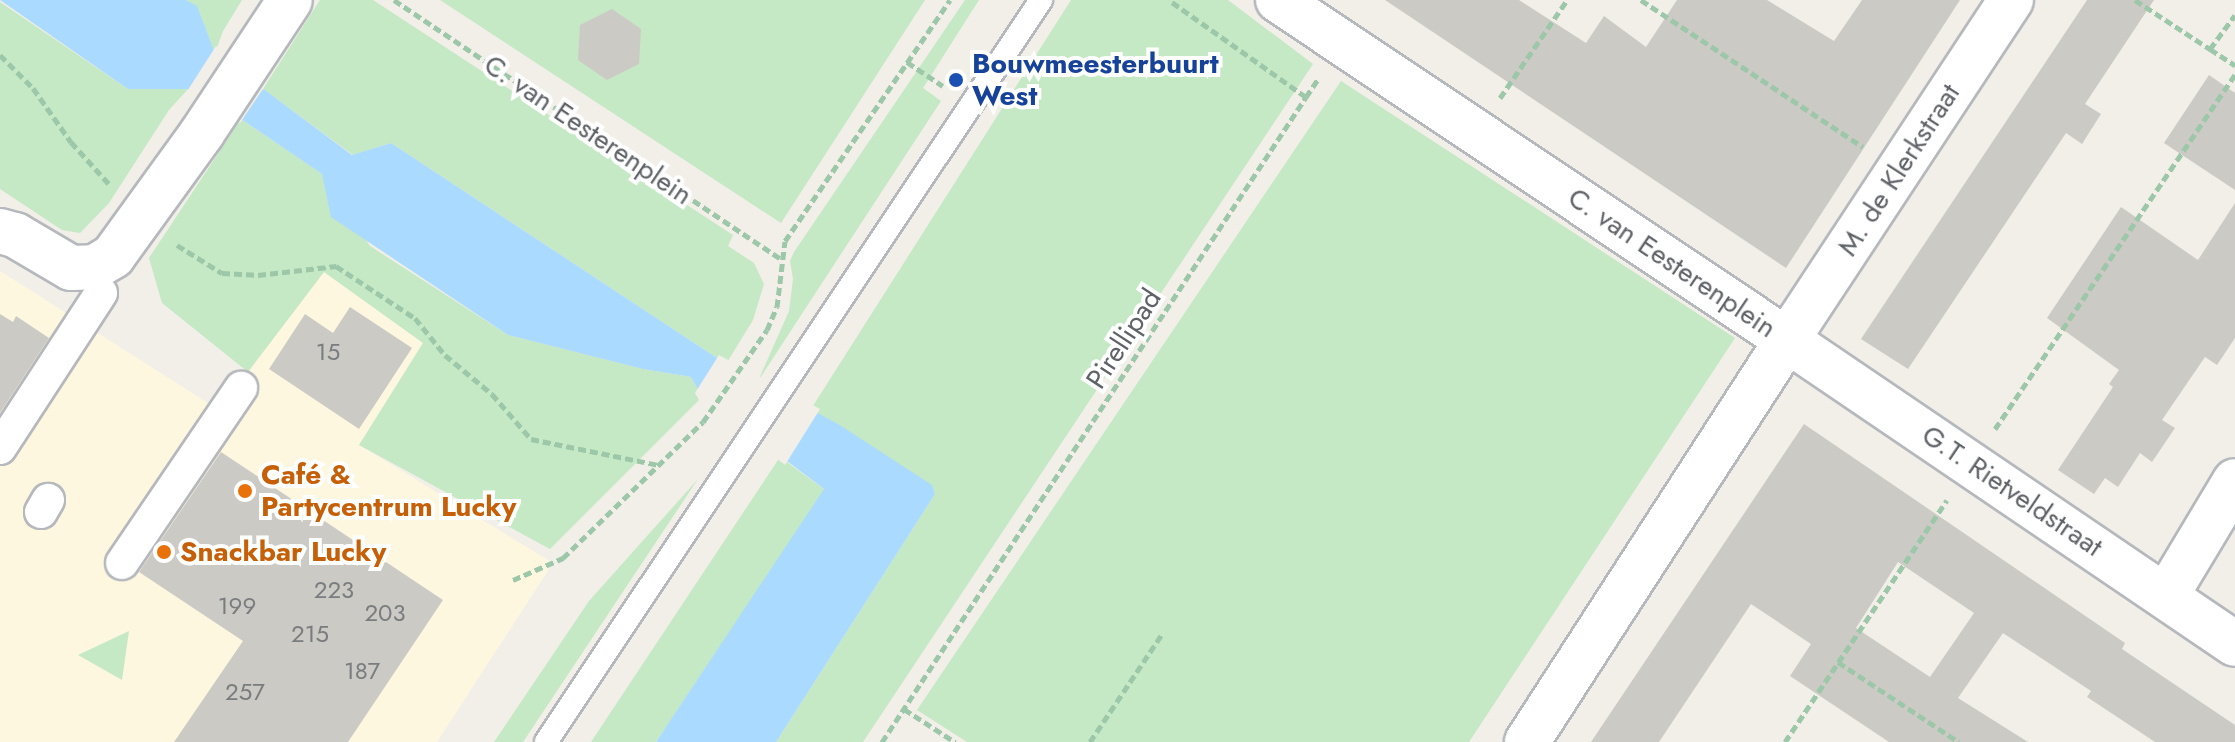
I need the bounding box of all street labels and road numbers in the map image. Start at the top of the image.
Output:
street label: C. van Eesterenplein [478,48,698,212]
street label: M. de Klerkstraat [1831,78,1967,262]
street label: C. van Eesterenplein [1562,181,1782,345]
street label: Pirellipad [1079,283,1169,395]
street label: G.T. Rietveldstraat [1915,418,2109,564]

